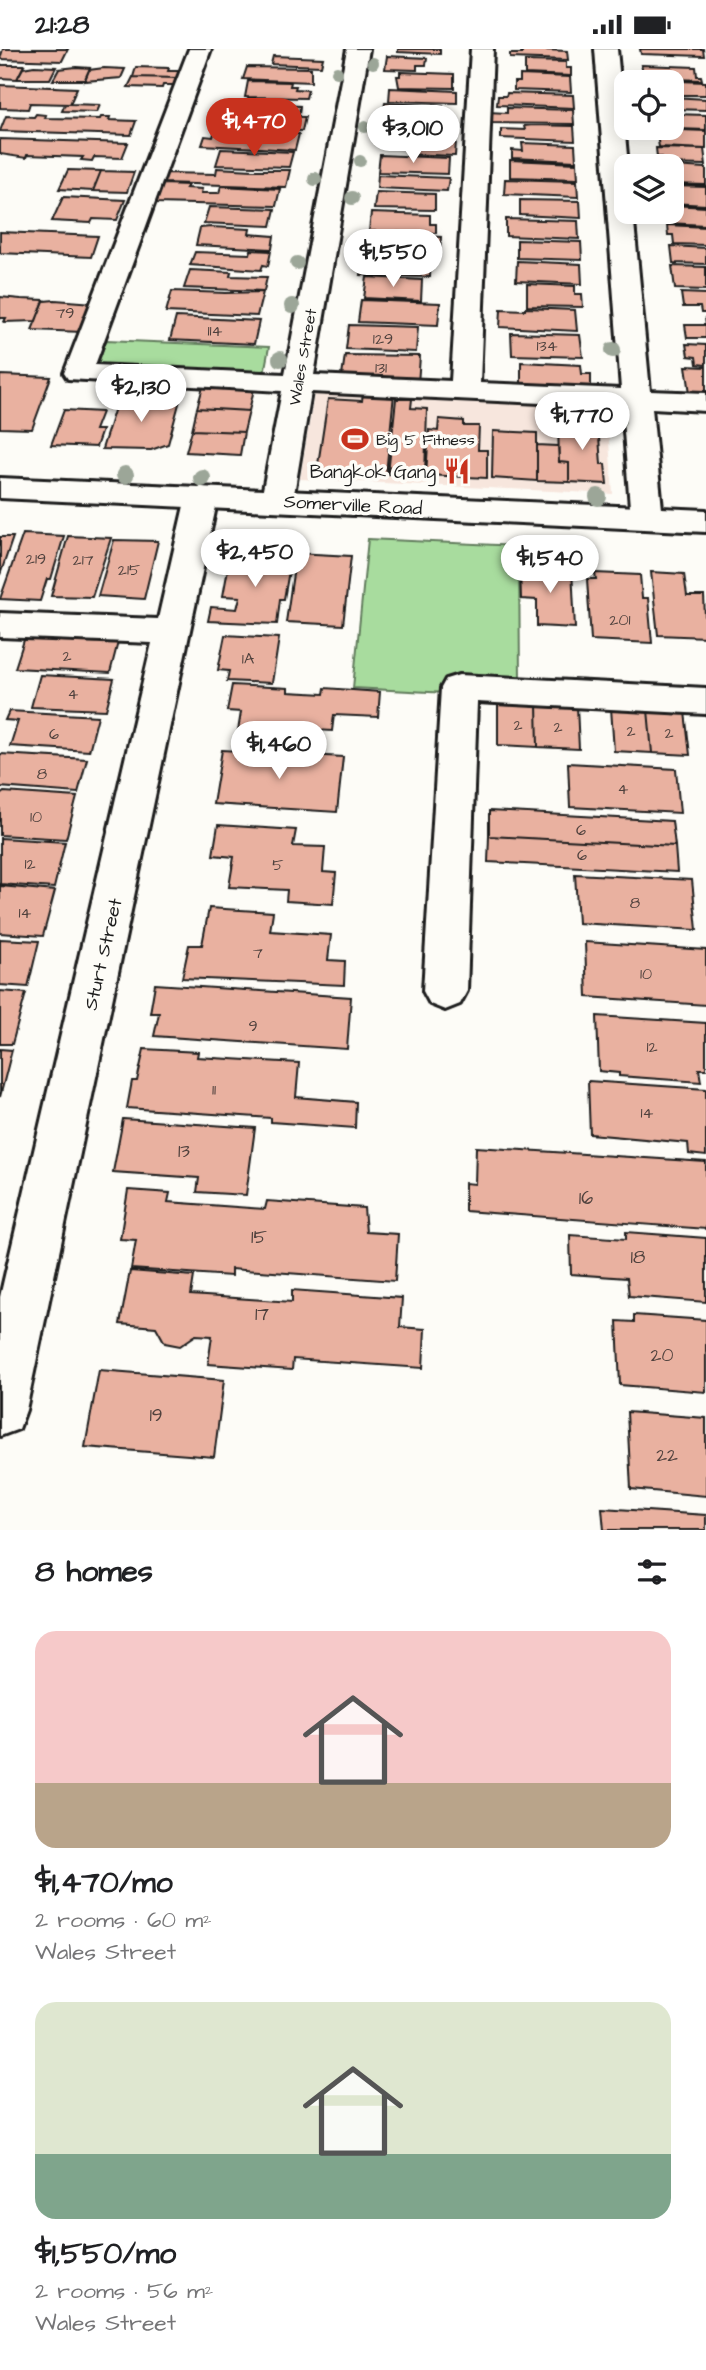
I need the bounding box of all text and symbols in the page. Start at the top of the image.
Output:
text: 21:28 [35,7,89,43]
map controls [614,70,684,224]
button: locate [614,70,684,140]
pin: $1,470 [197,99,311,158]
text: $1,470 [222,105,286,137]
pin: $3,010 [356,106,470,165]
text: $3,010 [383,112,443,144]
button: layers [614,154,684,224]
pin: $1,550 [336,229,450,289]
text: $1,550 [360,236,426,268]
house number: 79 [56,302,74,324]
street label: Wales Street [284,306,322,407]
house number: 114 [208,320,223,342]
house number: 129 [373,328,393,350]
house number: 134 [536,335,558,357]
house number: 131 [375,357,387,379]
pin: $2,130 [84,365,198,424]
text: $2,130 [111,371,171,403]
pin: $1,770 [525,393,639,452]
text: $1,770 [551,399,613,431]
sports icon: Big 5 Fitness [340,424,370,454]
place label: Big 5 Fitness [376,429,475,452]
restaurant icon: Bangkok Gang [442,456,472,486]
place label: Bangkok Gang [310,459,436,487]
street label: Somerville Road [283,488,423,523]
pin: $2,450 [198,529,312,589]
pin: $1,540 [493,535,607,595]
text: $2,450 [217,536,293,568]
text: $1,540 [517,542,583,574]
house number: 219 [26,548,46,570]
house number: 217 [72,549,94,571]
house number: 215 [118,559,141,581]
house number: 201 [609,609,631,631]
house number: 2 [62,645,72,667]
house number: 1A [242,648,254,670]
house number: 4 [68,683,79,705]
house number: 2 [513,714,523,736]
house number: 2 [553,716,563,738]
house number: 2 [626,720,636,742]
pin: $1,460 [222,721,336,781]
house number: 2 [664,722,674,744]
house number: 6 [49,723,59,745]
text: $1,460 [247,728,311,760]
house number: 8 [37,763,47,785]
house number: 4 [618,778,629,800]
house number: 10 [30,806,42,828]
house number: 6 [576,819,586,841]
house number: 6 [577,844,587,866]
house number: 12 [24,853,36,875]
house number: 5 [272,854,284,876]
house number: 8 [630,892,640,914]
street label: Sturt Street [77,895,129,1013]
house number: 14 [19,902,32,924]
house number: 7 [253,942,263,964]
house number: 10 [640,963,652,985]
house number: 9 [248,1015,258,1037]
house number: 12 [646,1036,658,1058]
house number: 11 [212,1079,216,1101]
house number: 14 [641,1102,654,1124]
house number: 13 [178,1138,190,1165]
house number: 16 [579,1185,593,1212]
house number: 15 [251,1224,267,1251]
house number: 18 [631,1244,645,1271]
house number: 17 [255,1301,269,1328]
house number: 20 [651,1342,673,1369]
house number: 19 [149,1402,163,1429]
house number: 22 [656,1442,678,1469]
text: 8 homes [35,1551,153,1593]
icon: filters [633,1553,671,1591]
icon: home [290,1677,416,1803]
text: $1,470/mo [35,1862,173,1904]
text: 2 rooms · 60 m² [35,1904,212,1936]
text: Wales Street [35,1936,176,1968]
icon: home [290,2048,416,2174]
text: $1,550/mo [35,2233,176,2275]
text: 2 rooms · 56 m² [35,2275,213,2307]
text: Wales Street [35,2307,176,2339]

